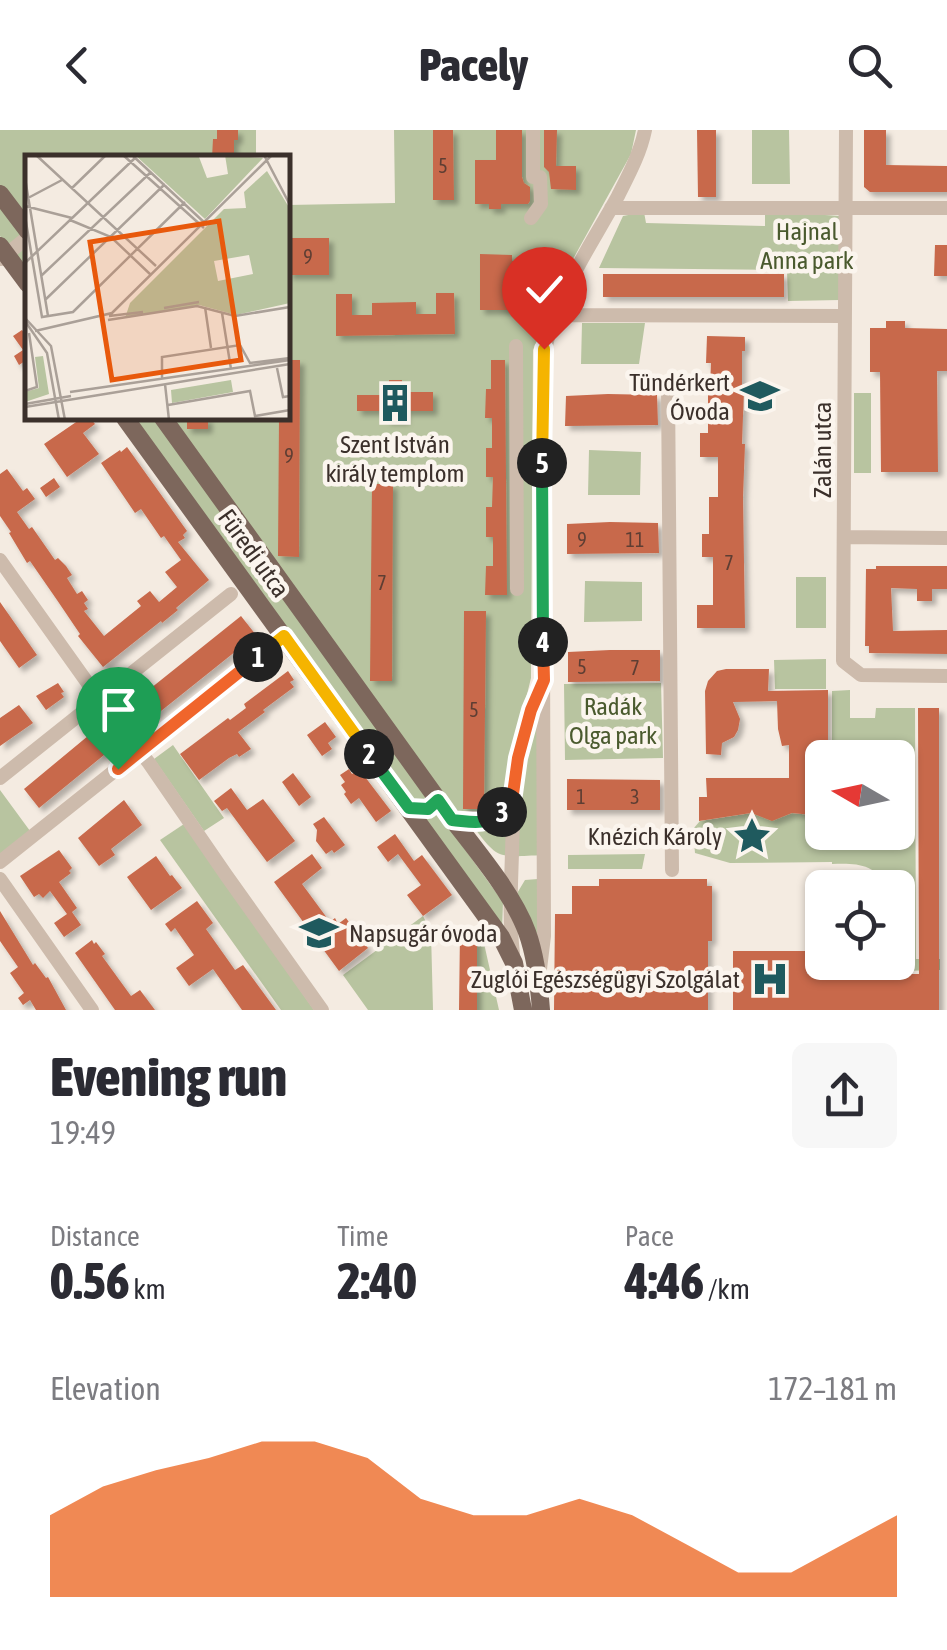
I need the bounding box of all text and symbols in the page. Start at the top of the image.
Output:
icon: back [50,38,105,93]
icon: search [842,38,897,93]
text: Pacely [419,39,528,91]
house number: 5 [438,154,448,177]
inset map [25,155,290,420]
park label: Hajnal Anna park [760,217,854,274]
house number: 9 [303,245,313,268]
pin [502,247,587,350]
icon: check [517,262,572,317]
place label: Tündérkert Óvoda [629,368,730,425]
school or university icon: Tündérkert Óvoda [739,375,781,417]
building icon: Szent István király templom [374,382,416,424]
street label: Zalán utca [808,402,836,498]
place label: Szent István király templom [326,430,464,487]
pin: 5 [517,438,567,488]
house number: 9 [284,444,294,467]
text: 5 [535,447,549,479]
street label: Füredi utca [213,504,295,602]
house number: 9 [577,528,587,551]
house number: 11 [626,528,644,551]
house number: 7 [724,551,734,574]
house number: 7 [377,571,387,594]
pin: 4 [518,617,568,667]
text: 4 [536,626,550,658]
pin: 1 [233,632,283,682]
text: 1 [251,641,265,673]
house number: 5 [577,655,587,678]
house number: 7 [630,656,640,679]
pin [76,667,161,770]
icon: arrive [91,682,146,737]
park label: Radák Olga park [569,692,657,749]
house number: 5 [469,698,479,721]
pin: 2 [344,729,394,779]
text: 2 [362,738,376,770]
north arrow [805,740,915,850]
map controls [805,740,915,980]
house number: 1 [576,785,586,808]
house number: 3 [630,785,640,808]
pin: 3 [477,787,527,837]
text: 3 [495,796,509,828]
place icon: Knézich Károly [731,815,773,857]
place label: Knézich Károly [588,822,722,850]
button: locate [805,870,915,980]
school or university icon: Napsugár óvoda [298,912,340,954]
place label: Napsugár óvoda [349,919,498,947]
hospital icon: Zuglói Egészségügyi Szolgálat [749,958,791,1000]
place label: Zuglói Egészségügyi Szolgálat [471,965,740,993]
button: share [792,1043,897,1148]
text: Evening run [50,1045,287,1108]
text: 19:49 [50,1114,116,1151]
text: Distance [50,1220,140,1252]
text: Time [337,1220,388,1252]
text: Pace [625,1220,674,1252]
text: 0.56 [50,1252,129,1310]
text: 2:40 [337,1252,417,1310]
text: 4:46 [625,1252,704,1310]
text: km [129,1273,166,1305]
text: /km [704,1273,750,1305]
text: Elevation [50,1370,161,1407]
text: 172–181 m [768,1370,897,1407]

